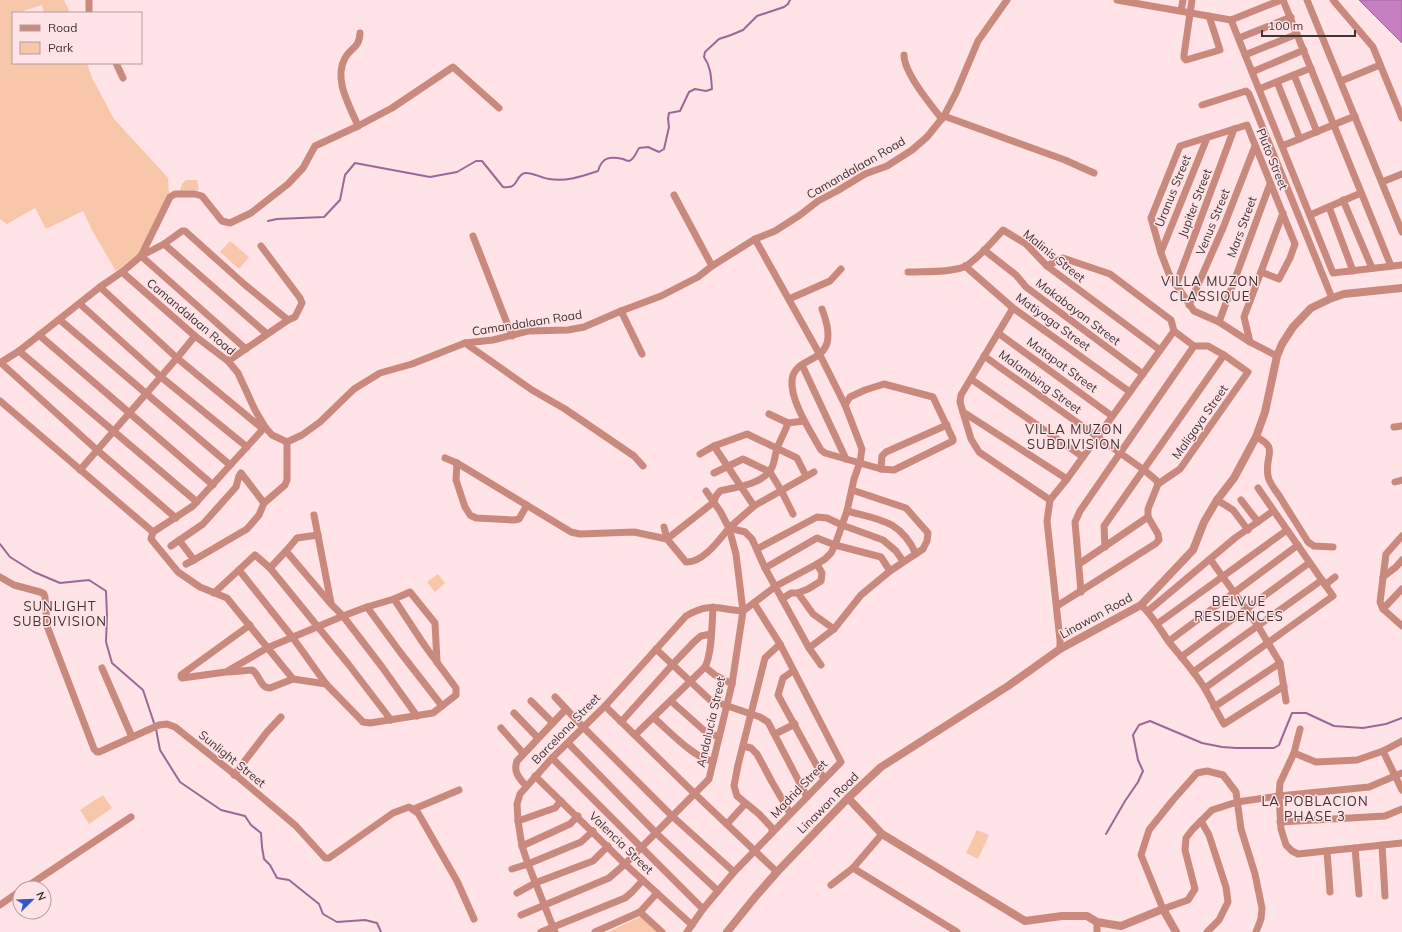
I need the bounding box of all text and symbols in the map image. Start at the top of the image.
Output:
legend [12,12,142,64]
scale bar [1262,12,1355,38]
text: 100 m [1268,18,1303,33]
text: Road [48,20,77,35]
text: Park [48,40,74,55]
street label: Pluto Street [1253,126,1292,192]
street label: Camandalaan Road [804,133,908,202]
street label: Uranus Street [1151,153,1194,229]
street label: Jupiter Street [1175,166,1214,239]
street label: Venus Street [1192,186,1233,257]
street label: Mars Street [1224,194,1260,259]
street label: Malinis Street [1020,226,1088,285]
district label: VILLA MUZON CLASSIQUE [1161,273,1259,304]
street label: Camandalaan Road [144,275,239,358]
street label: Makabayan Street [1033,275,1124,348]
street label: Matiyaga Street [1013,289,1094,354]
street label: Camandalaan Road [471,306,583,339]
street label: Matapat Street [1024,334,1101,395]
street label: Malambing Street [996,347,1085,417]
street label: Maligaya Street [1168,382,1231,462]
district label: VILLA MUZON SUBDIVISION [1025,421,1123,452]
street label: Linawan Road [1057,589,1135,642]
district label: BELVUE RESIDENCES [1194,593,1284,624]
district label: SUNLIGHT SUBDIVISION [13,598,107,629]
street label: Andalucia Street [693,675,728,769]
street label: Barcelona Street [528,690,603,767]
street label: Sunlight Street [196,727,269,790]
street label: Madrid Street [767,756,830,821]
street label: Linawan Road [794,769,861,836]
district label: LA POBLACION PHASE 3 [1261,793,1369,824]
street label: Valencia Street [586,808,657,877]
north arrow [12,880,52,920]
text: N [33,890,49,903]

